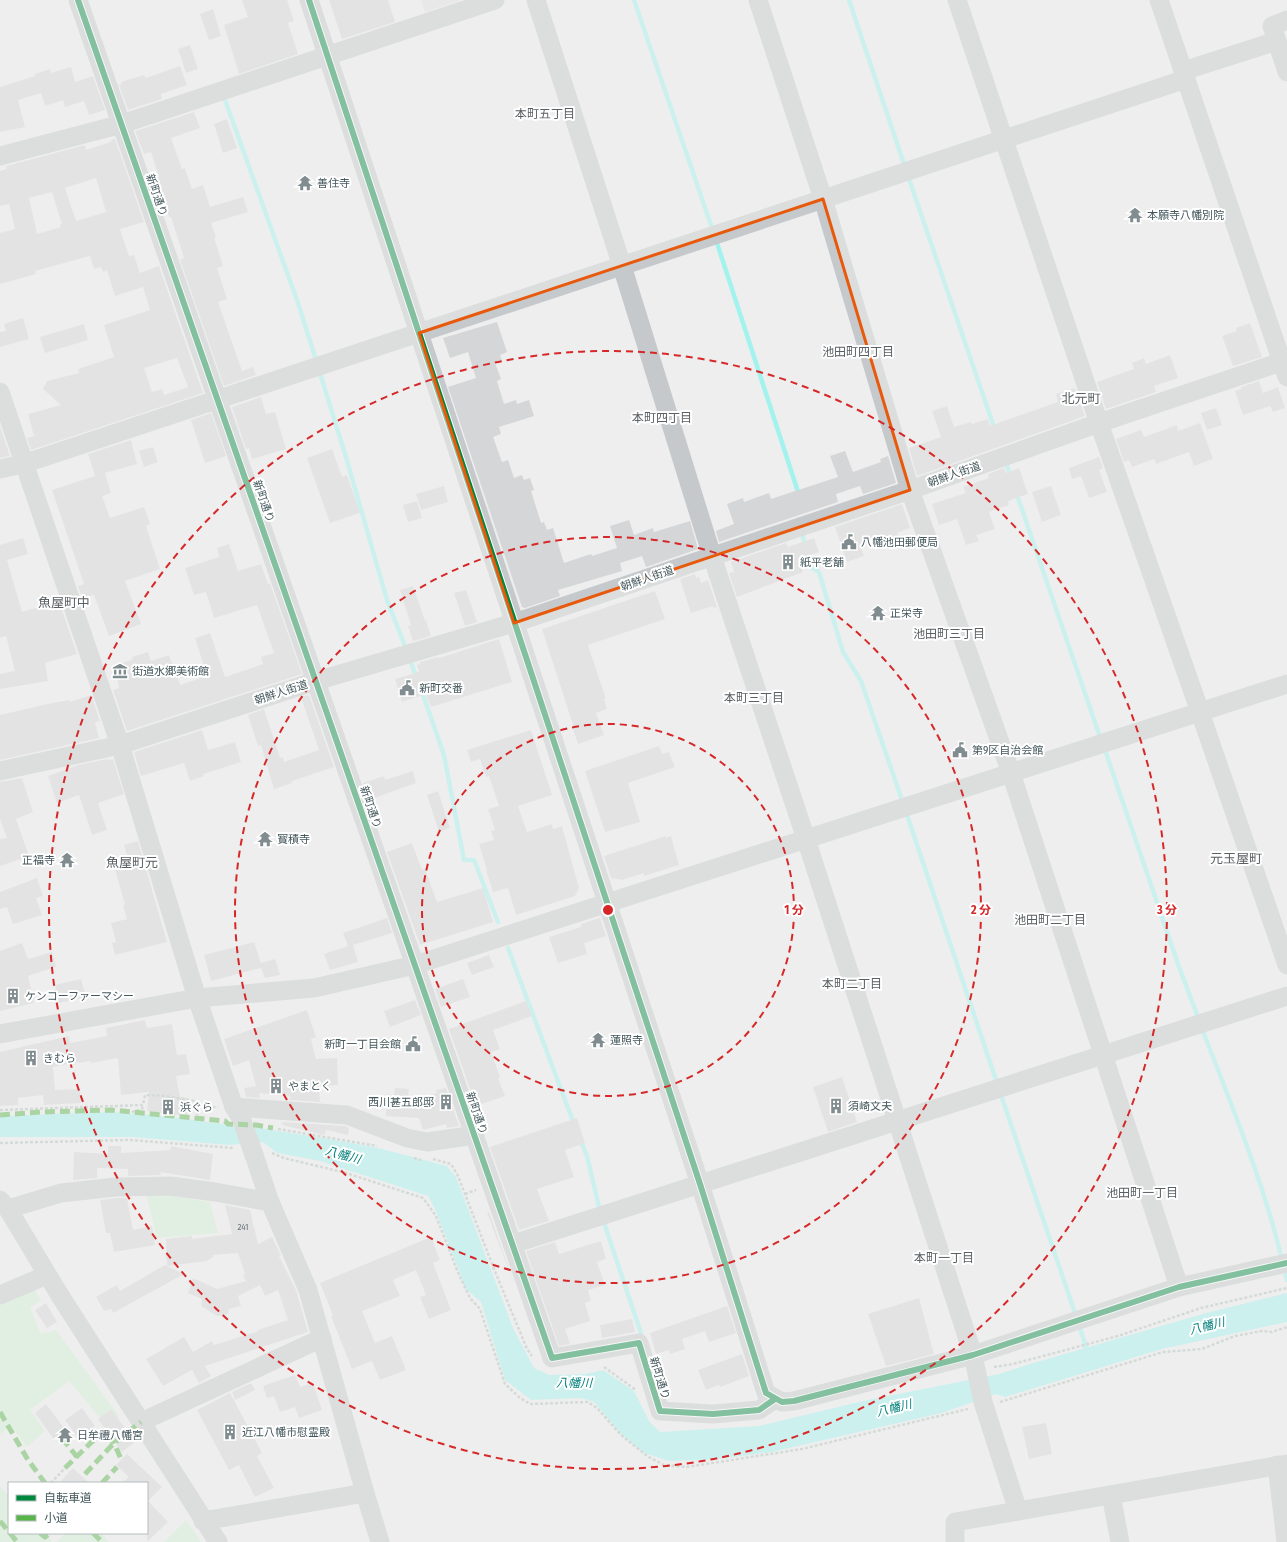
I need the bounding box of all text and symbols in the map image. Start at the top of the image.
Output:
district label: 本町五丁目 [515,107,575,121]
street label: 新町通り [143,172,170,218]
temple icon: 善住寺 [296,174,314,192]
place label: 善住寺 [317,177,350,190]
temple icon: 本願寺八幡別院 [1126,206,1144,224]
place label: 本願寺八幡別院 [1147,209,1224,222]
district label: 池田町四丁目 [822,345,894,359]
district label: 北元町 [1061,391,1101,406]
district label: 本町四丁目 [632,411,692,425]
street label: 朝鮮人街道 [926,459,982,490]
street label: 新町通り [250,478,277,524]
public building icon: 八幡池田郵便局 [840,533,858,551]
place label: 八幡池田郵便局 [861,536,938,549]
building icon: 紙平老舗 [779,553,797,571]
place label: 紙平老舗 [800,556,844,569]
street label: 朝鮮人街道 [619,563,675,594]
district label: 魚屋町中 [38,595,90,610]
temple icon: 正栄寺 [869,604,887,622]
place label: 正栄寺 [890,607,923,620]
district label: 池田町三丁目 [913,627,985,641]
museum icon: 街道水郷美術館 [111,662,129,680]
place label: 街道水郷美術館 [132,665,209,678]
street label: 朝鮮人街道 [253,678,309,707]
public building icon: 新町交番 [398,679,416,697]
place label: 新町交番 [419,682,463,695]
district label: 本町三丁目 [724,691,784,705]
public building icon: 第9区自治会館 [951,741,969,759]
place label: 第9区自治会館 [972,744,1043,757]
street label: 新町通り [357,784,384,830]
temple icon: 寳積寺 [256,830,274,848]
place label: 寳積寺 [277,833,310,846]
temple icon: 正福寺 [58,851,76,869]
district label: 元玉屋町 [1210,851,1262,866]
place label: 正福寺 [22,854,55,867]
district label: 魚屋町元 [106,855,158,870]
centre of rings [601,903,615,917]
text: 1 分 [784,903,804,917]
text: 2 分 [970,903,991,917]
text: 3 分 [1156,903,1177,917]
district label: 池田町二丁目 [1014,913,1086,927]
district label: 本町二丁目 [822,977,882,991]
building icon: ケンコーファーマシー [4,987,22,1005]
place label: ケンコーファーマシー [25,990,134,1003]
temple icon: 蓮照寺 [589,1031,607,1049]
place label: 蓮照寺 [610,1034,643,1047]
public building icon: 新町一丁目会館 [404,1035,422,1053]
place label: 新町一丁目会館 [324,1038,401,1051]
building icon: きむら [22,1049,40,1067]
place label: きむら [43,1052,76,1065]
building icon: やまとく [267,1077,285,1095]
place label: やまとく [288,1080,332,1093]
street label: 新町通り [463,1090,490,1136]
building icon: 西川甚五郎邸 [437,1093,455,1111]
place label: 西川甚五郎邸 [368,1096,434,1109]
building icon: 須崎文夫 [827,1097,845,1115]
building icon: 浜ぐら [159,1098,177,1116]
place label: 須崎文夫 [848,1100,892,1113]
place label: 浜ぐら [180,1101,213,1114]
water label: 八幡川 [324,1144,364,1167]
district label: 池田町一丁目 [1106,1186,1178,1200]
house number: 241 [237,1222,249,1232]
district label: 本町一丁目 [914,1251,974,1265]
water label: 八幡川 [1188,1314,1228,1337]
street label: 新町通り [647,1355,672,1401]
water label: 八幡川 [556,1376,594,1390]
water label: 八幡川 [875,1396,915,1419]
building icon: 近江八幡市慰霊殿 [221,1423,239,1441]
temple icon: 日牟禮八幡宮 [56,1426,74,1444]
place label: 近江八幡市慰霊殿 [242,1426,330,1439]
place label: 日牟禮八幡宮 [77,1429,143,1442]
legend [8,1482,148,1534]
text: 自転車道 [44,1491,92,1505]
text: 小道 [44,1511,68,1525]

